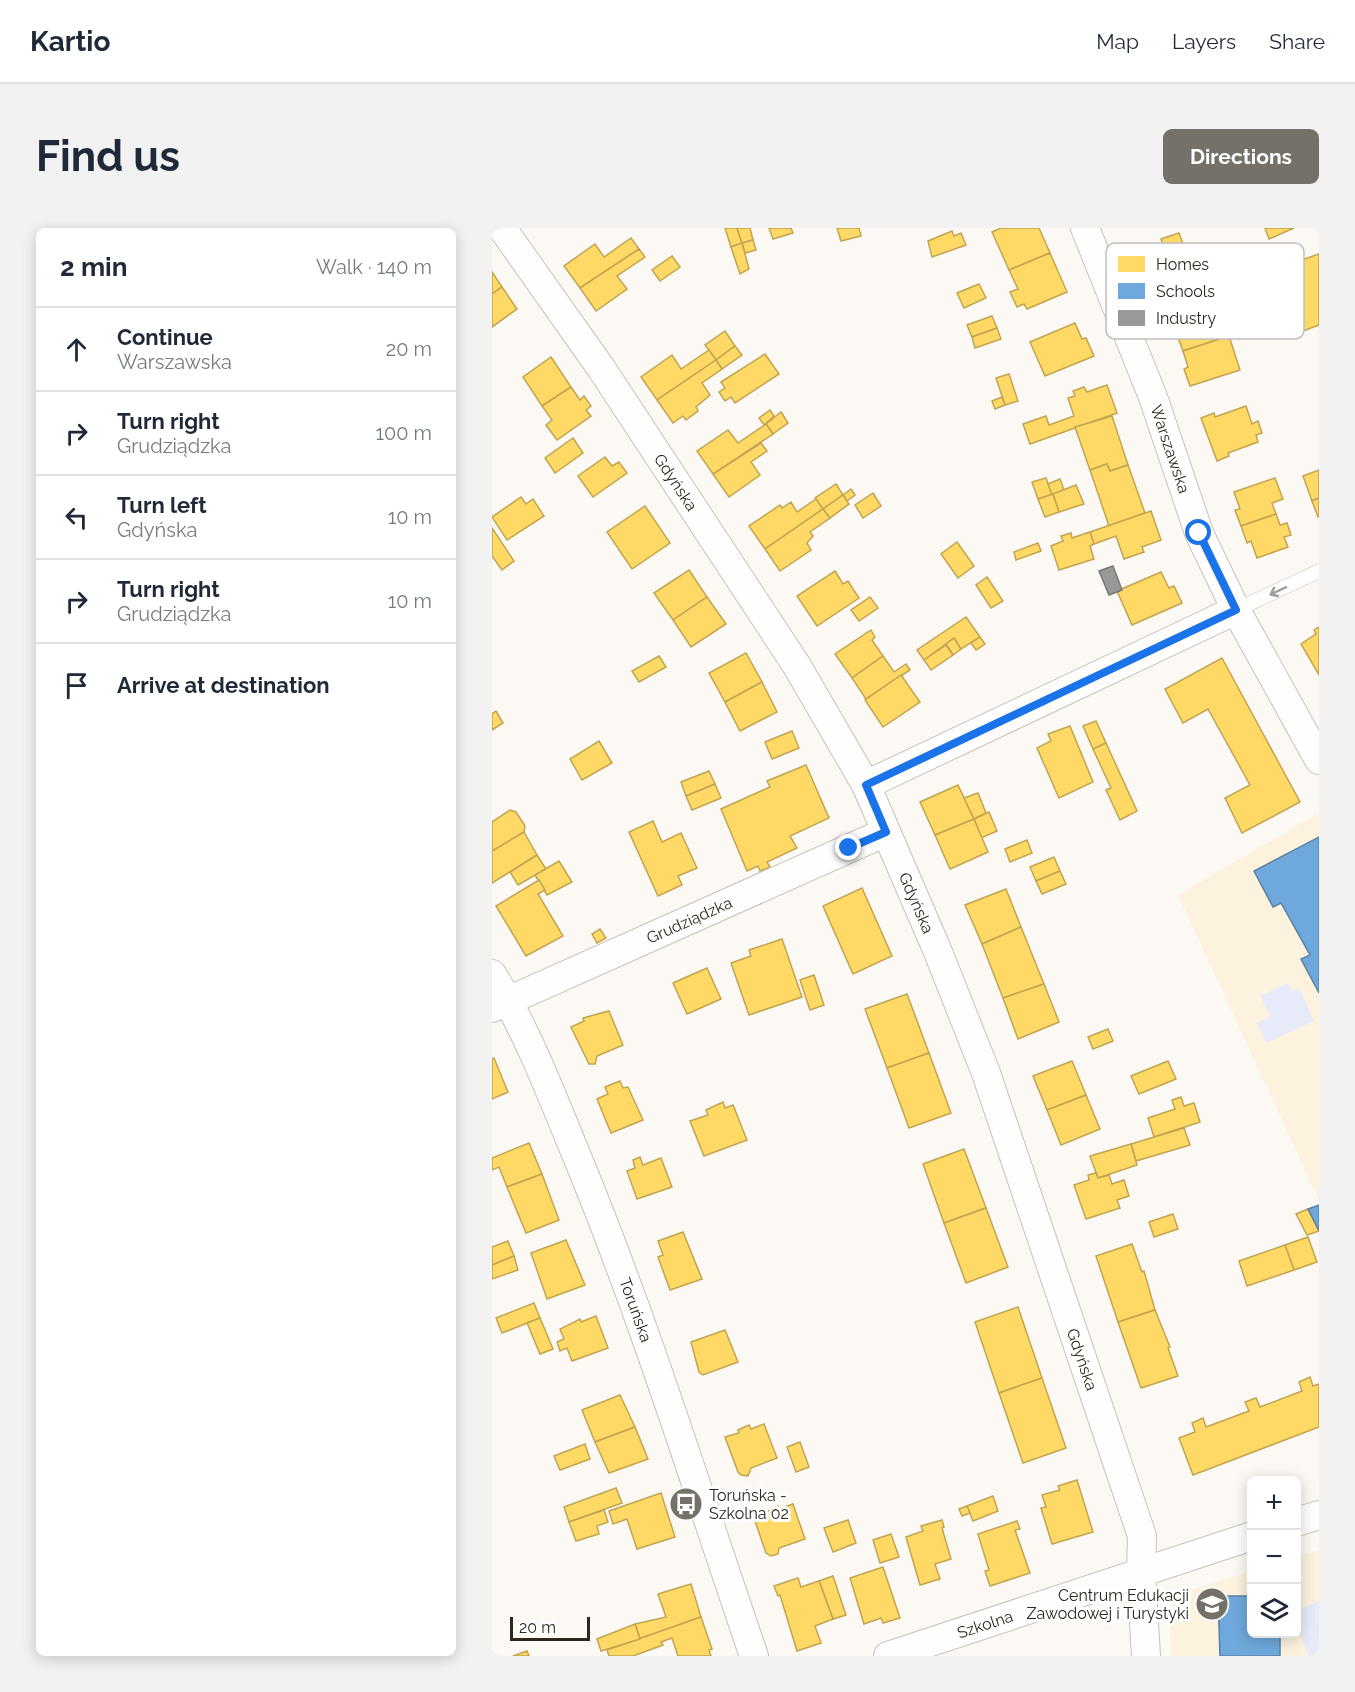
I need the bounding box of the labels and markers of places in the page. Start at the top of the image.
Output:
bus stop icon: Toruńska - Szkolna 02 [668,1486,704,1522]
place label: Toruńska - Szkolna 02 [709,1486,789,1523]
place label: Centrum Edukacji Zawodowej i Turystyki [1026,1586,1189,1623]
school or university icon: Centrum Edukacji Zawodowej i Turystyki [1194,1586,1230,1622]

